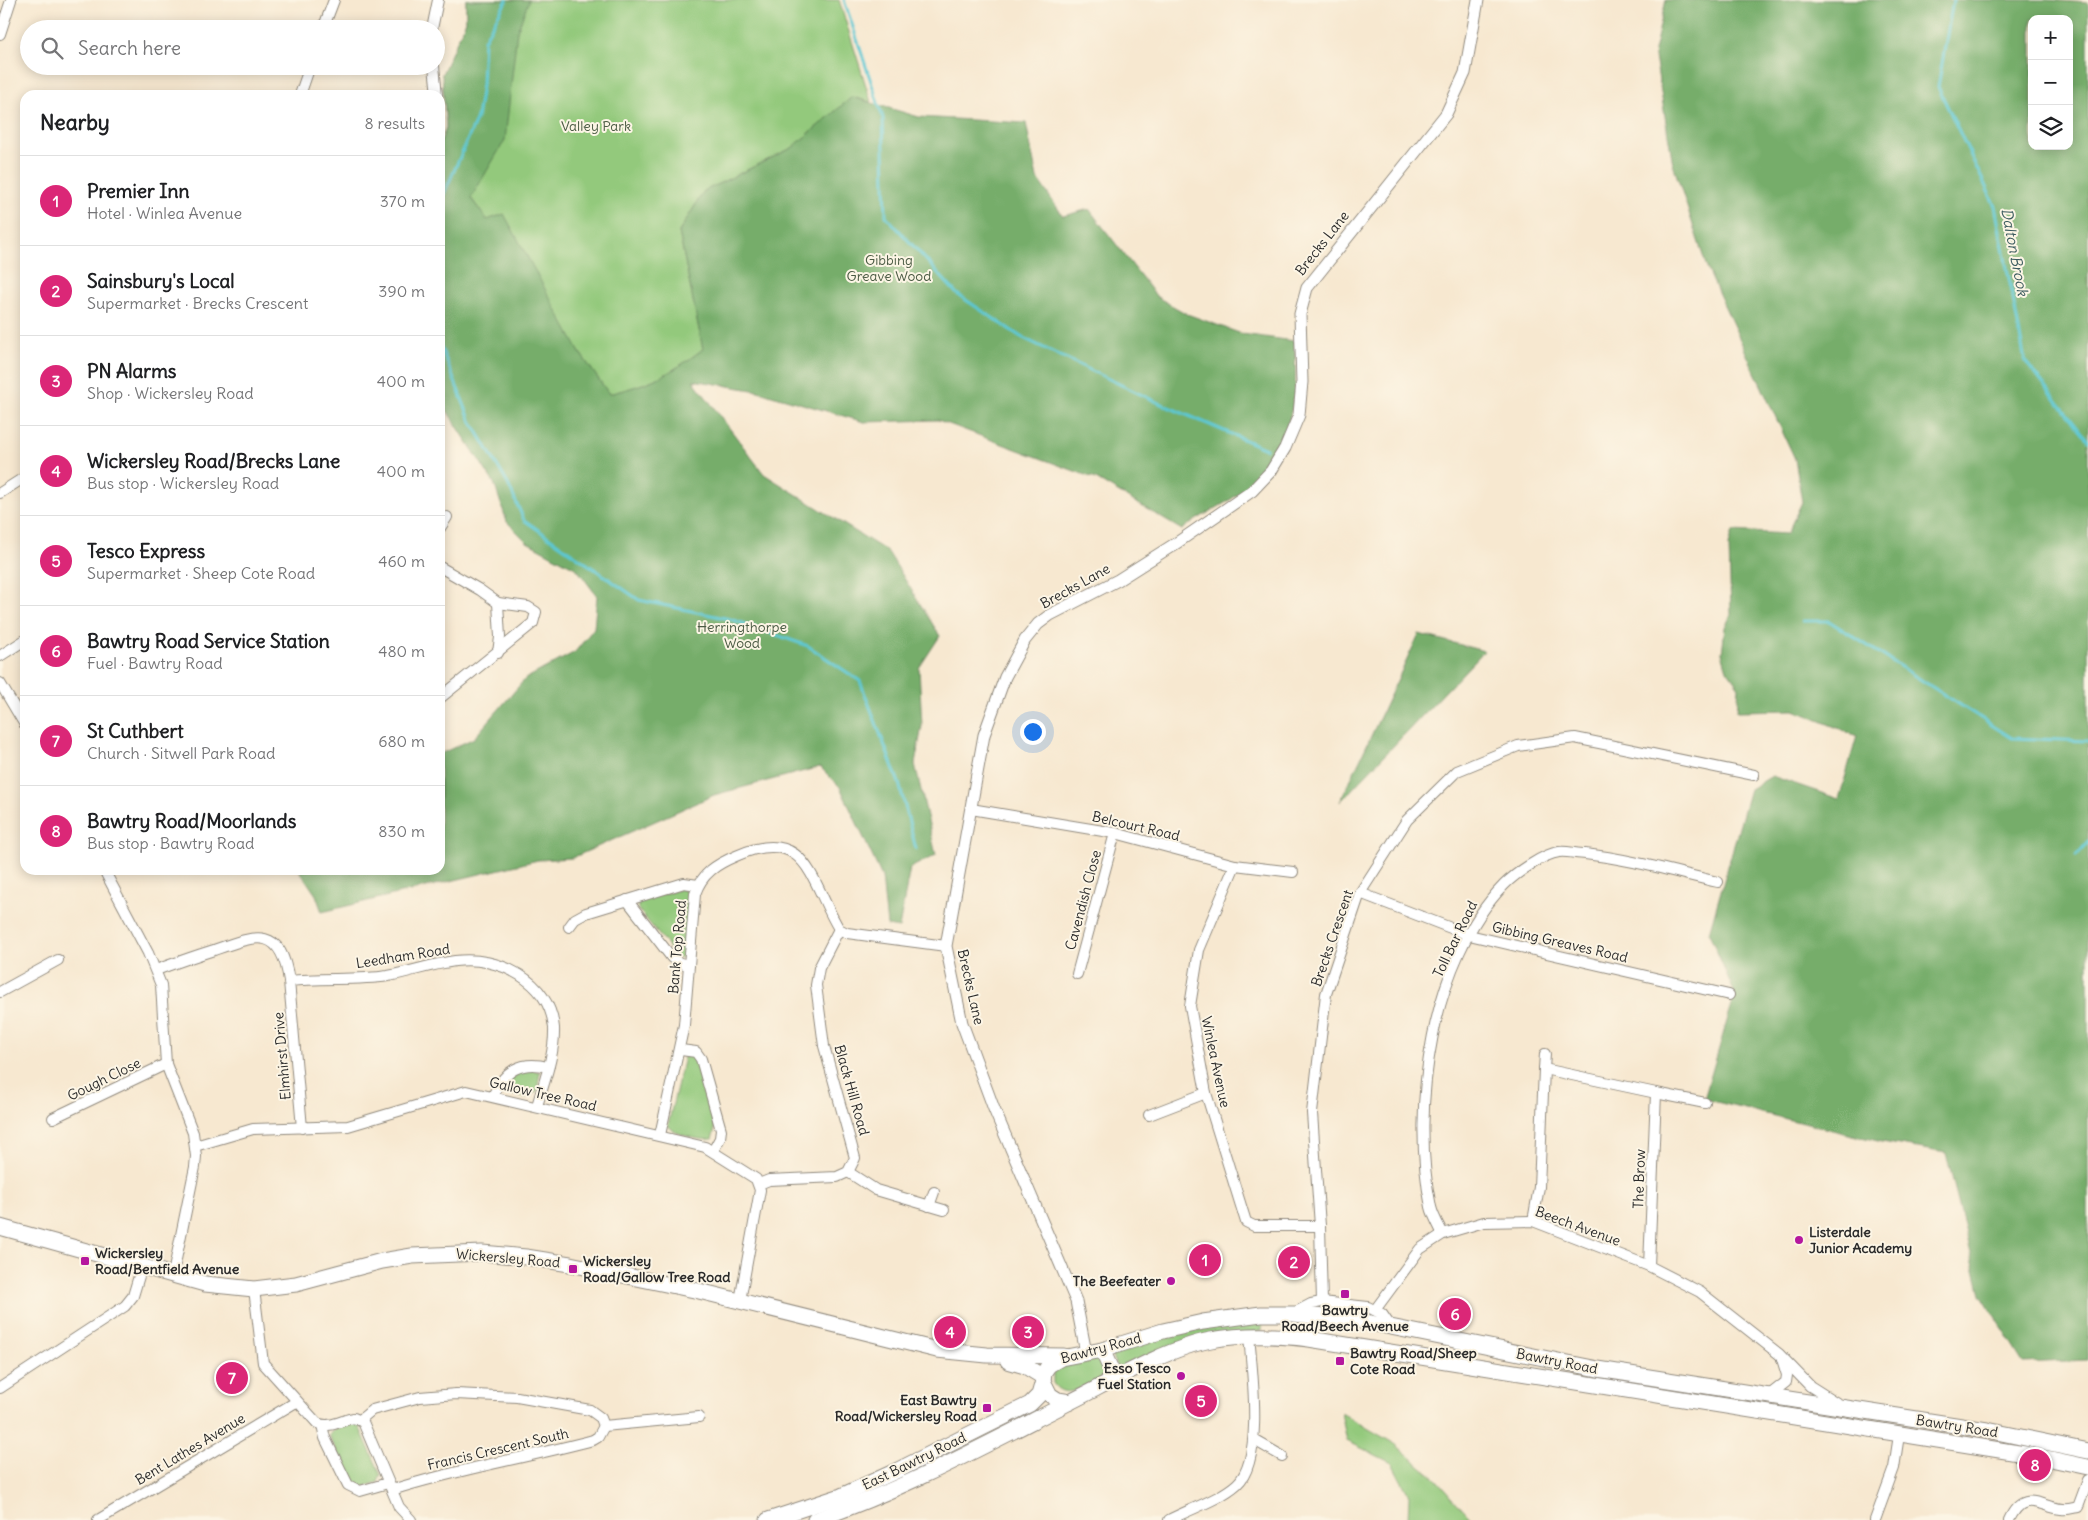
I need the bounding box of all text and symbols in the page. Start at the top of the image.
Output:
map controls [2028,15,2073,150]
button: + [2028,15,2073,60]
search box [20,20,445,75]
icon: search [38,34,66,62]
text: Search here [78,36,181,60]
button: − [2028,60,2073,105]
button: layers [2028,105,2073,150]
text: Nearby [40,109,110,136]
text: 8 results [364,113,425,133]
park label: Valley Park [561,117,631,135]
text: Premier Inn [87,179,189,203]
text: 1 [53,191,59,211]
text: 370 m [380,191,425,211]
text: Hotel · Winlea Avenue [87,203,242,223]
street label: Brecks Lane [1291,207,1353,279]
water label: Dalton Brook [1997,207,2033,299]
park label: Gibbing Greave Wood [847,251,931,285]
text: Sainsbury's Local [87,269,235,293]
text: 2 [52,281,60,301]
text: 390 m [378,281,425,301]
text: Supermarket · Brecks Crescent [87,293,308,313]
text: PN Alarms [87,359,176,383]
text: 3 [51,371,61,391]
text: 400 m [377,371,425,391]
text: Shop · Wickersley Road [87,383,254,403]
text: Wickersley Road/Brecks Lane [87,449,340,473]
text: 4 [51,461,61,481]
text: 400 m [377,461,425,481]
text: Bus stop · Wickersley Road [87,473,279,493]
text: Tesco Express [87,539,205,563]
text: 5 [51,551,61,571]
text: 460 m [378,551,425,571]
street label: Brecks Lane [1037,559,1113,613]
text: Supermarket · Sheep Cote Road [87,563,315,583]
park label: Herringthorpe Wood [697,618,787,652]
text: Bawtry Road Service Station [87,629,330,653]
text: 6 [51,641,61,661]
text: 480 m [378,641,425,661]
text: Fuel · Bawtry Road [87,653,223,673]
text: St Cuthbert [87,719,184,743]
your location [1020,719,1046,745]
text: 7 [52,731,60,751]
text: 680 m [378,731,425,751]
text: Church · Sitwell Park Road [87,743,275,763]
street label: Belcourt Road [1090,807,1182,845]
text: Bawtry Road/Moorlands [87,809,296,833]
text: 8 [51,821,61,841]
text: 830 m [378,821,425,841]
text: Bus stop · Bawtry Road [87,833,254,853]
street label: Cavendish Close [1061,848,1105,952]
street label: Brecks Crescent [1307,887,1357,989]
street label: Toll Bar Road [1429,898,1481,980]
street label: Bank Top Road [664,899,690,995]
street label: Gibbing Greaves Road [1490,918,1630,966]
street label: Leedham Road [355,940,451,972]
street label: Brecks Lane [954,947,988,1027]
street label: Elmhirst Drive [269,1011,295,1101]
street label: Winlea Avenue [1198,1015,1234,1109]
street label: Black Hill Road [830,1043,874,1137]
street label: Gough Close [64,1053,144,1105]
street label: Gallow Tree Road [488,1073,598,1115]
street label: The Brow [1629,1149,1649,1209]
street label: Beech Avenue [1533,1202,1623,1250]
place label: Listerdale Junior Academy [1809,1223,1912,1257]
marker: Listerdale Junior Academy [1793,1234,1805,1246]
pin: 1 [1189,1241,1221,1279]
pin: 2 [1278,1243,1310,1281]
place label: Wickersley Road/Bentfield Avenue [95,1244,240,1278]
street label: Wickersley Road [455,1244,561,1272]
place label: Wickersley Road/Gallow Tree Road [583,1252,731,1286]
marker: Wickersley Road/Bentfield Avenue [79,1255,91,1267]
marker: Wickersley Road/Gallow Tree Road [567,1263,579,1275]
place label: The Beefeater [1073,1272,1161,1290]
marker: The Beefeater [1165,1275,1177,1287]
marker: Bawtry Road/Beech Avenue [1339,1288,1351,1300]
pin: 6 [1439,1295,1471,1333]
place label: Bawtry Road/Beech Avenue [1281,1301,1409,1335]
pin: 4 [934,1313,966,1351]
pin: 3 [1012,1313,1044,1351]
street label: Bawtry Road [1059,1329,1143,1367]
place label: Bawtry Road/Sheep Cote Road [1350,1344,1477,1378]
street label: Bawtry Road [1515,1344,1599,1378]
marker: Bawtry Road/Sheep Cote Road [1334,1355,1346,1367]
pin: 7 [216,1359,248,1397]
place label: Esso Tesco Fuel Station [1097,1359,1171,1393]
marker: Esso Tesco Fuel Station [1175,1370,1187,1382]
pin: 5 [1185,1382,1217,1420]
place label: East Bawtry Road/Wickersley Road [835,1391,978,1425]
marker: East Bawtry Road/Wickersley Road [981,1402,993,1414]
street label: Bent Lathes Avenue [132,1409,248,1489]
street label: Bawtry Road [1915,1411,1999,1441]
street label: Francis Crescent South [426,1424,570,1474]
street label: East Bawtry Road [859,1428,969,1494]
pin: 8 [2019,1446,2051,1484]

